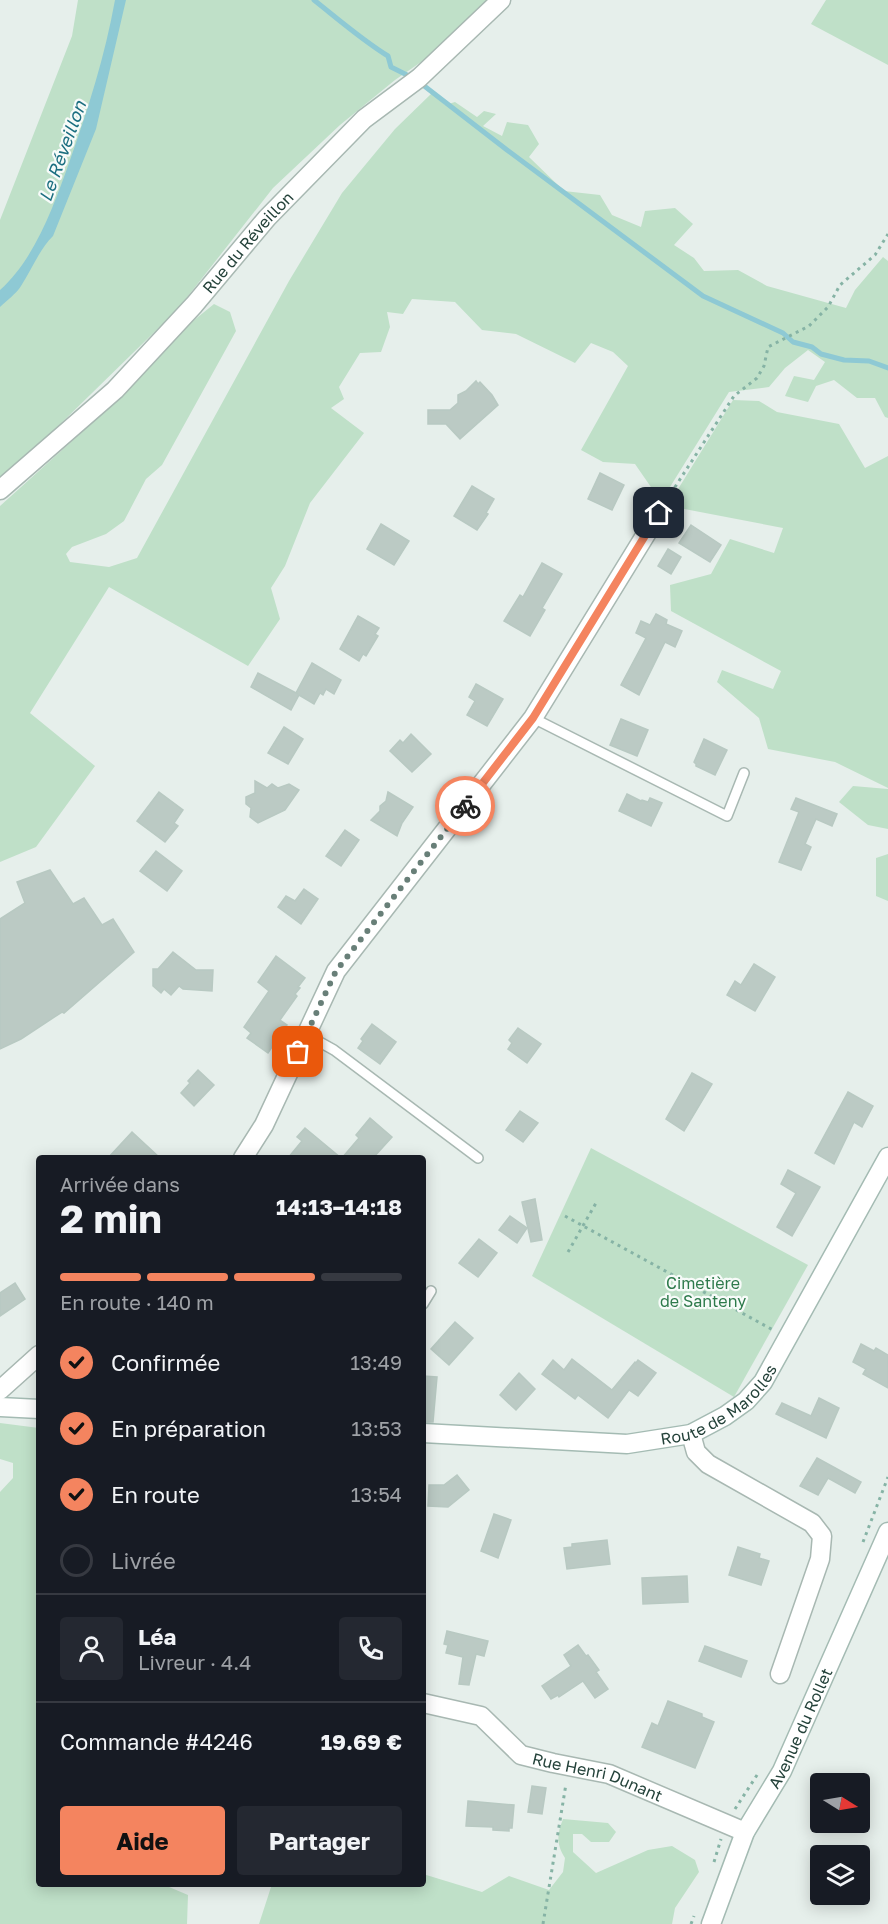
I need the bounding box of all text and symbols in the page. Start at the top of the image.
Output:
water label: Le Réveillon [34,97,91,204]
street label: Rue du Réveillon [198,187,297,297]
pin [633,487,684,538]
icon: home [642,496,675,529]
courier [435,776,495,836]
icon: bike [449,790,482,823]
pin [272,1026,323,1077]
icon: bag [281,1035,314,1068]
text: Arrivée dans [60,1172,180,1196]
text: 14:13–14:18 [276,1193,402,1220]
text: 2 min [60,1195,162,1242]
park label: Cimetière de Santeny [660,1273,746,1311]
text: En route · 140 m [60,1290,214,1314]
icon: check [60,1346,93,1379]
text: Confirmée [111,1349,220,1376]
text: 13:49 [350,1350,402,1374]
street label: Route de Marolles [659,1361,781,1449]
icon: check [60,1412,93,1445]
text: En préparation [111,1415,266,1442]
text: 13:53 [351,1416,402,1440]
icon: check [60,1478,93,1511]
text: En route [111,1481,200,1508]
text: 13:54 [351,1482,402,1506]
text: Livrée [111,1547,176,1574]
button: person [60,1617,123,1680]
button: phone [339,1617,402,1680]
text: Léa [138,1623,176,1650]
text: Livreur · 4.4 [138,1650,251,1674]
street label: Avenue du Rollet [764,1665,836,1792]
text: Commande #4246 [60,1728,253,1755]
text: 19.69 € [321,1728,402,1755]
street label: Rue Henri Dunant [530,1748,666,1806]
north arrow [810,1773,870,1833]
map controls [810,1773,870,1905]
button: Aide [60,1806,225,1875]
button: Partager [237,1806,402,1875]
button: layers [810,1845,870,1905]

